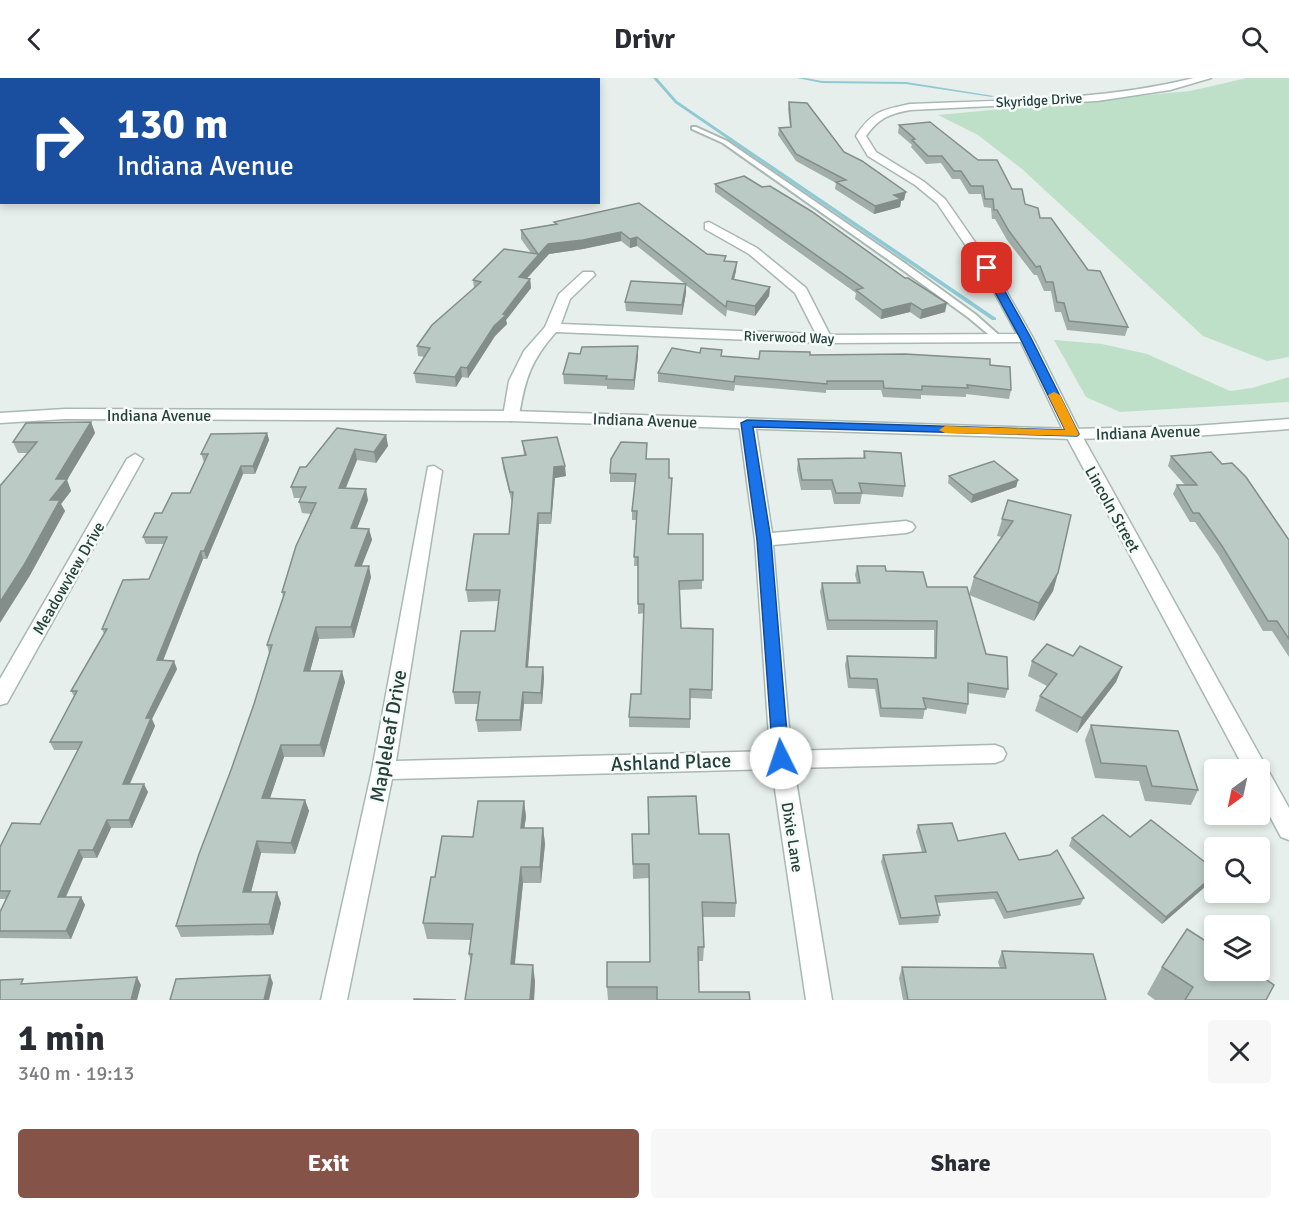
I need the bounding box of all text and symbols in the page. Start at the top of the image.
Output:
icon: back [18,23,51,56]
text: Drivr [614,23,675,56]
icon: search [1238,23,1271,56]
street label: Skyridge Drive [995,90,1083,111]
text: 130 m [117,99,228,150]
icon: right [18,102,96,180]
text: Indiana Avenue [117,150,294,183]
pin [961,242,1012,293]
icon: arrive [970,251,1003,284]
street label: Riverwood Way [743,327,835,348]
street label: Indiana Avenue [107,406,211,426]
street label: Indiana Avenue [592,409,698,433]
street label: Indiana Avenue [1095,421,1201,445]
street label: Lincoln Street [1080,463,1144,556]
street label: Meadowview Drive [28,518,109,639]
street label: Mapleleaf Drive [365,668,412,804]
position arrow [749,726,813,790]
street label: Ashland Place [610,748,732,777]
north arrow [1204,759,1270,825]
map controls [1204,759,1270,981]
street label: Dixie Lane [777,801,807,874]
button: search [1204,837,1270,903]
button: layers [1204,915,1270,981]
text: 1 min [18,1016,105,1061]
button: close [1208,1020,1271,1083]
text: 340 m · 19:13 [18,1061,134,1086]
button: Exit [18,1129,639,1198]
button: Share [651,1129,1271,1198]

